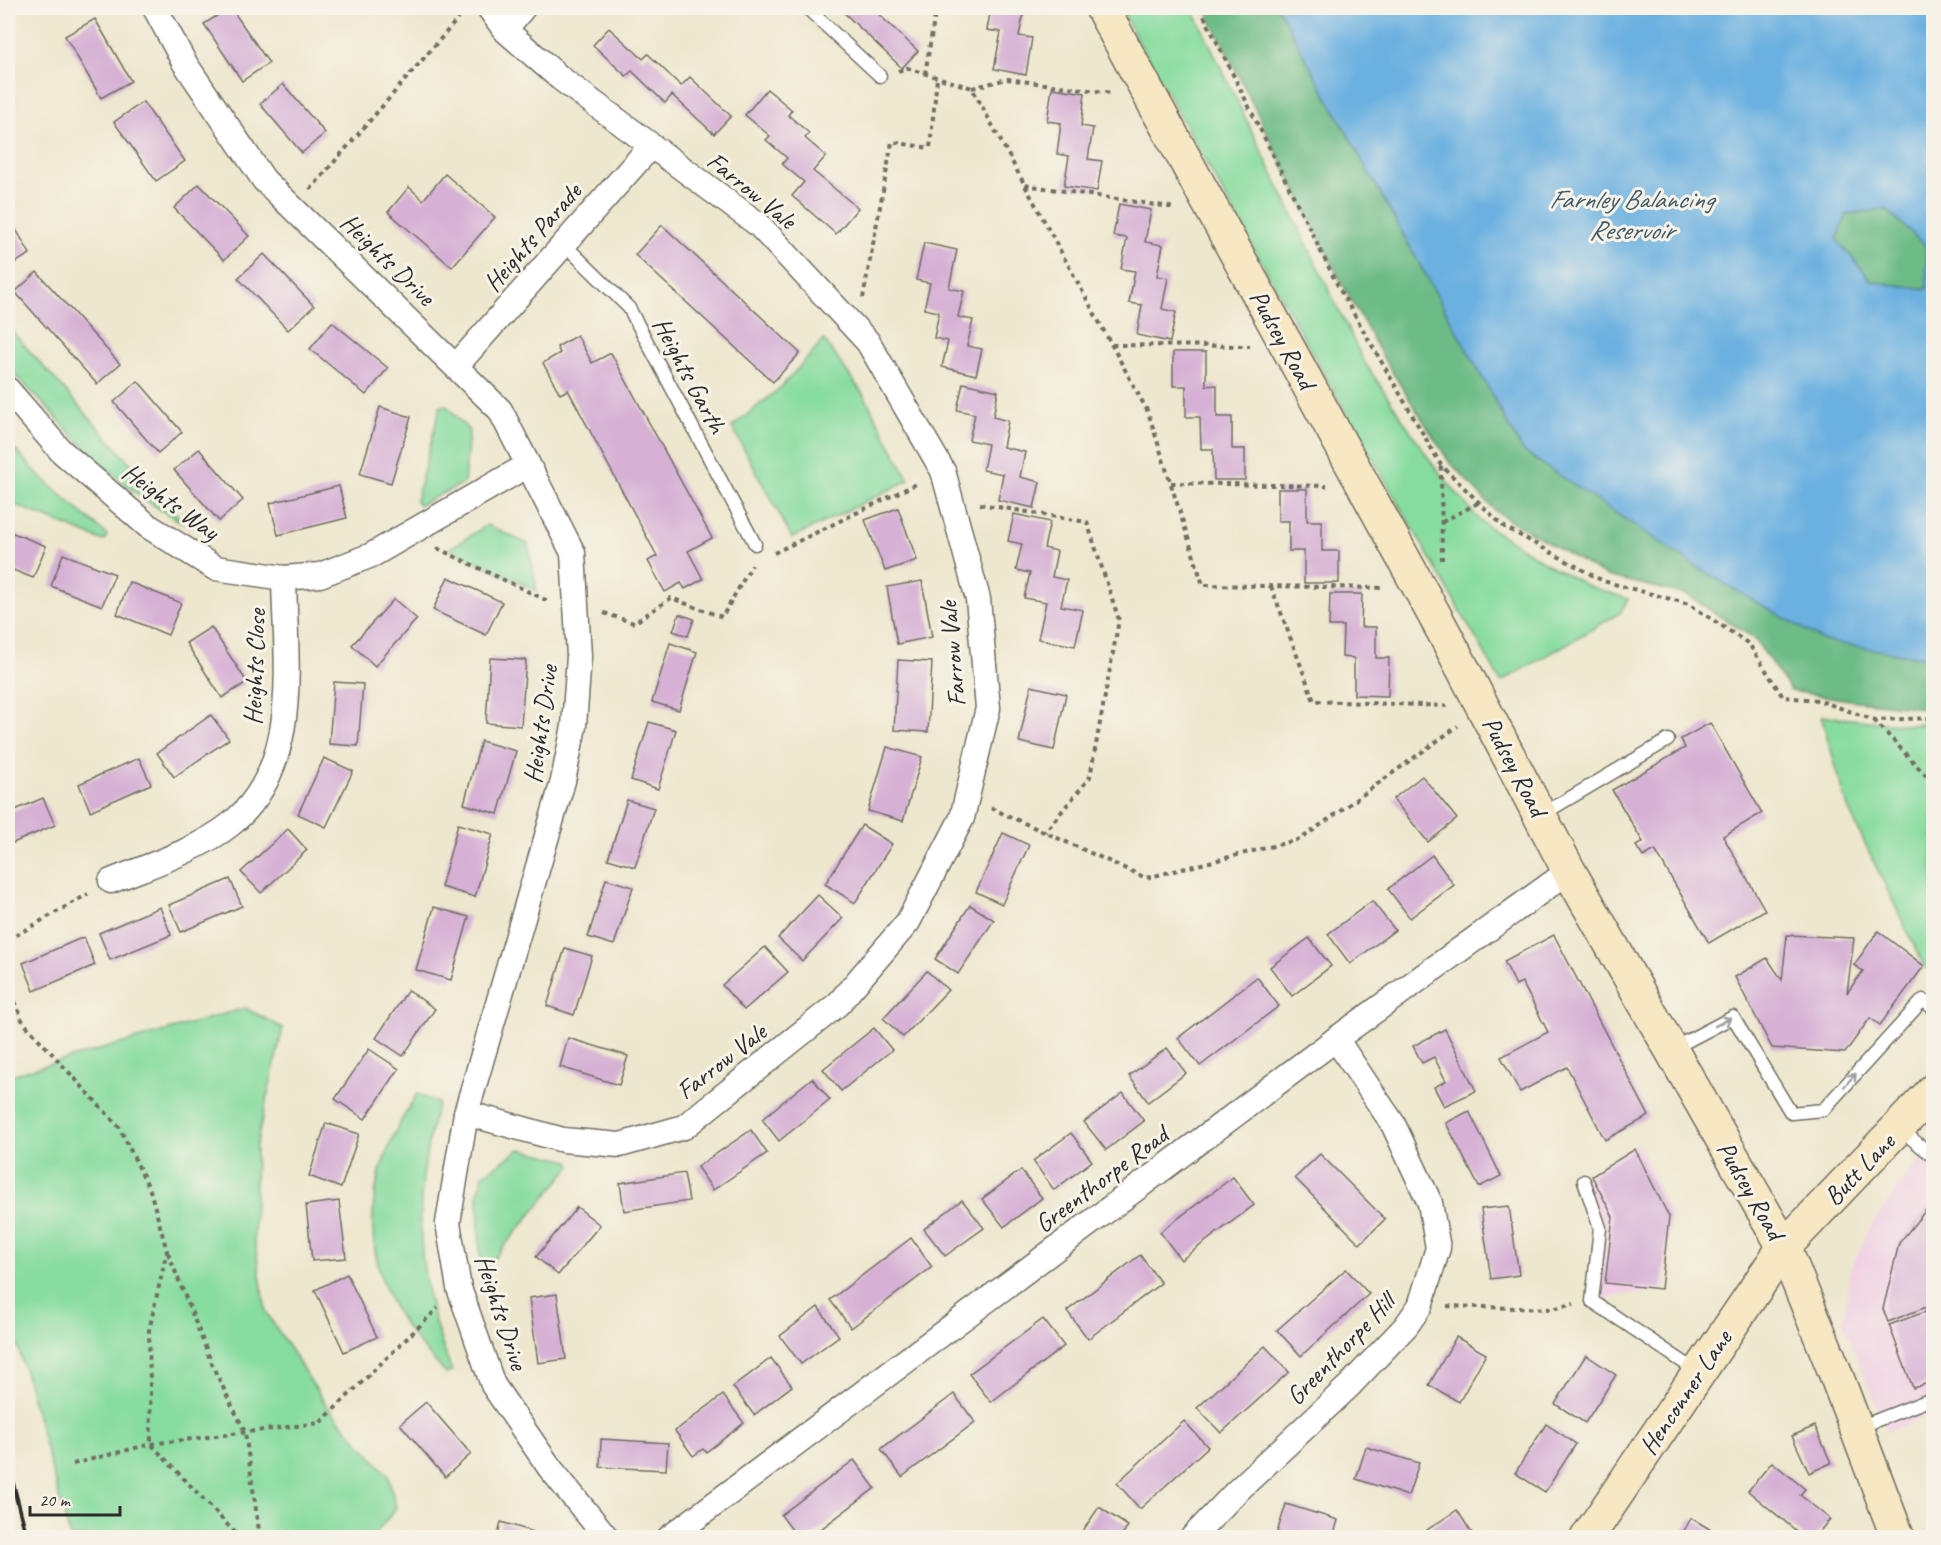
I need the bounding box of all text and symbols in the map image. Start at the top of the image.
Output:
street label: Farrow Vale [700,144,805,238]
street label: Heights Parade [476,175,590,299]
water label: Farnley Balancing Reservoir [1549,182,1717,247]
street label: Heights Drive [333,206,443,314]
street label: Pudsey Road [1242,284,1325,398]
street label: Heights Garth [645,312,735,441]
street label: Heights Way [116,455,227,549]
street label: Farrow Vale [931,597,974,708]
street label: Heights Close [236,607,273,726]
street label: Heights Drive [516,661,565,785]
street label: Pudsey Road [1475,711,1556,825]
street label: Farrow Vale [670,1014,775,1107]
one-way arrow [1714,1016,1731,1028]
one-way arrow [1843,1073,1857,1088]
street label: Greenthorpe Road [1028,1116,1177,1240]
street label: Butt Lane [1817,1125,1903,1213]
street label: Pudsey Road [1709,1135,1794,1249]
street label: Heights Drive [467,1250,536,1375]
street label: Greenthorpe Hill [1279,1283,1405,1412]
street label: Henconner Lane [1632,1322,1740,1461]
scale bar [30,1479,120,1517]
text: 20 m [39,1489,72,1511]

